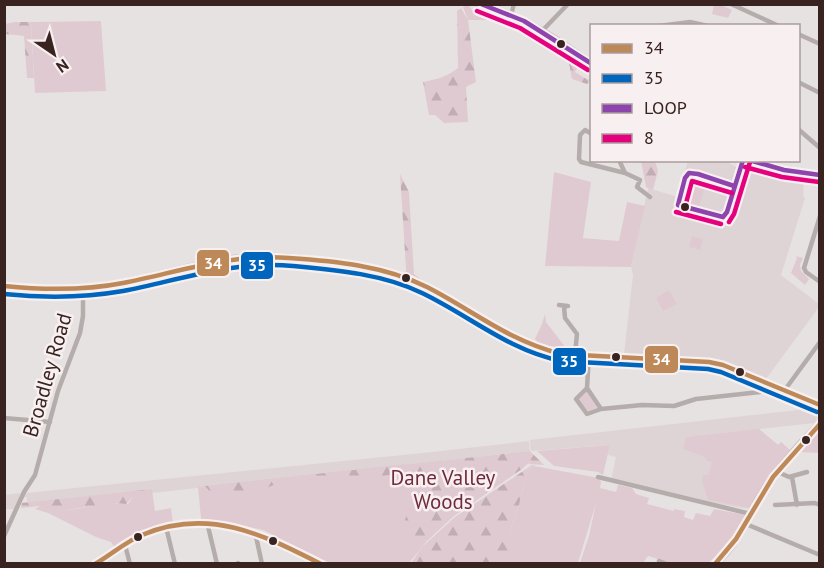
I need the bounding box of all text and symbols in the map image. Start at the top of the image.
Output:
north arrow [24,24,84,84]
legend [590,24,800,162]
text: 34 [644,36,664,59]
unlabelled marker [555,38,567,50]
text: N [53,55,73,77]
text: 35 [644,66,664,89]
text: LOOP [644,96,687,119]
text: 8 [644,126,654,149]
unlabelled marker [679,201,691,213]
line badge: 34 [196,249,230,277]
line badge: 35 [240,251,274,280]
text: 34 [204,253,222,273]
text: 35 [248,255,266,275]
unlabelled marker [400,272,412,284]
street label: Broadley Road [16,310,78,440]
line badge: 34 [644,345,679,374]
line badge: 35 [552,347,587,376]
text: 34 [652,349,670,369]
text: 35 [560,351,578,371]
unlabelled marker [610,351,622,363]
unlabelled marker [734,366,746,378]
unlabelled marker [800,434,812,446]
park label: Dane Valley Woods [391,464,496,515]
unlabelled marker [132,531,144,543]
unlabelled marker [267,535,279,547]

